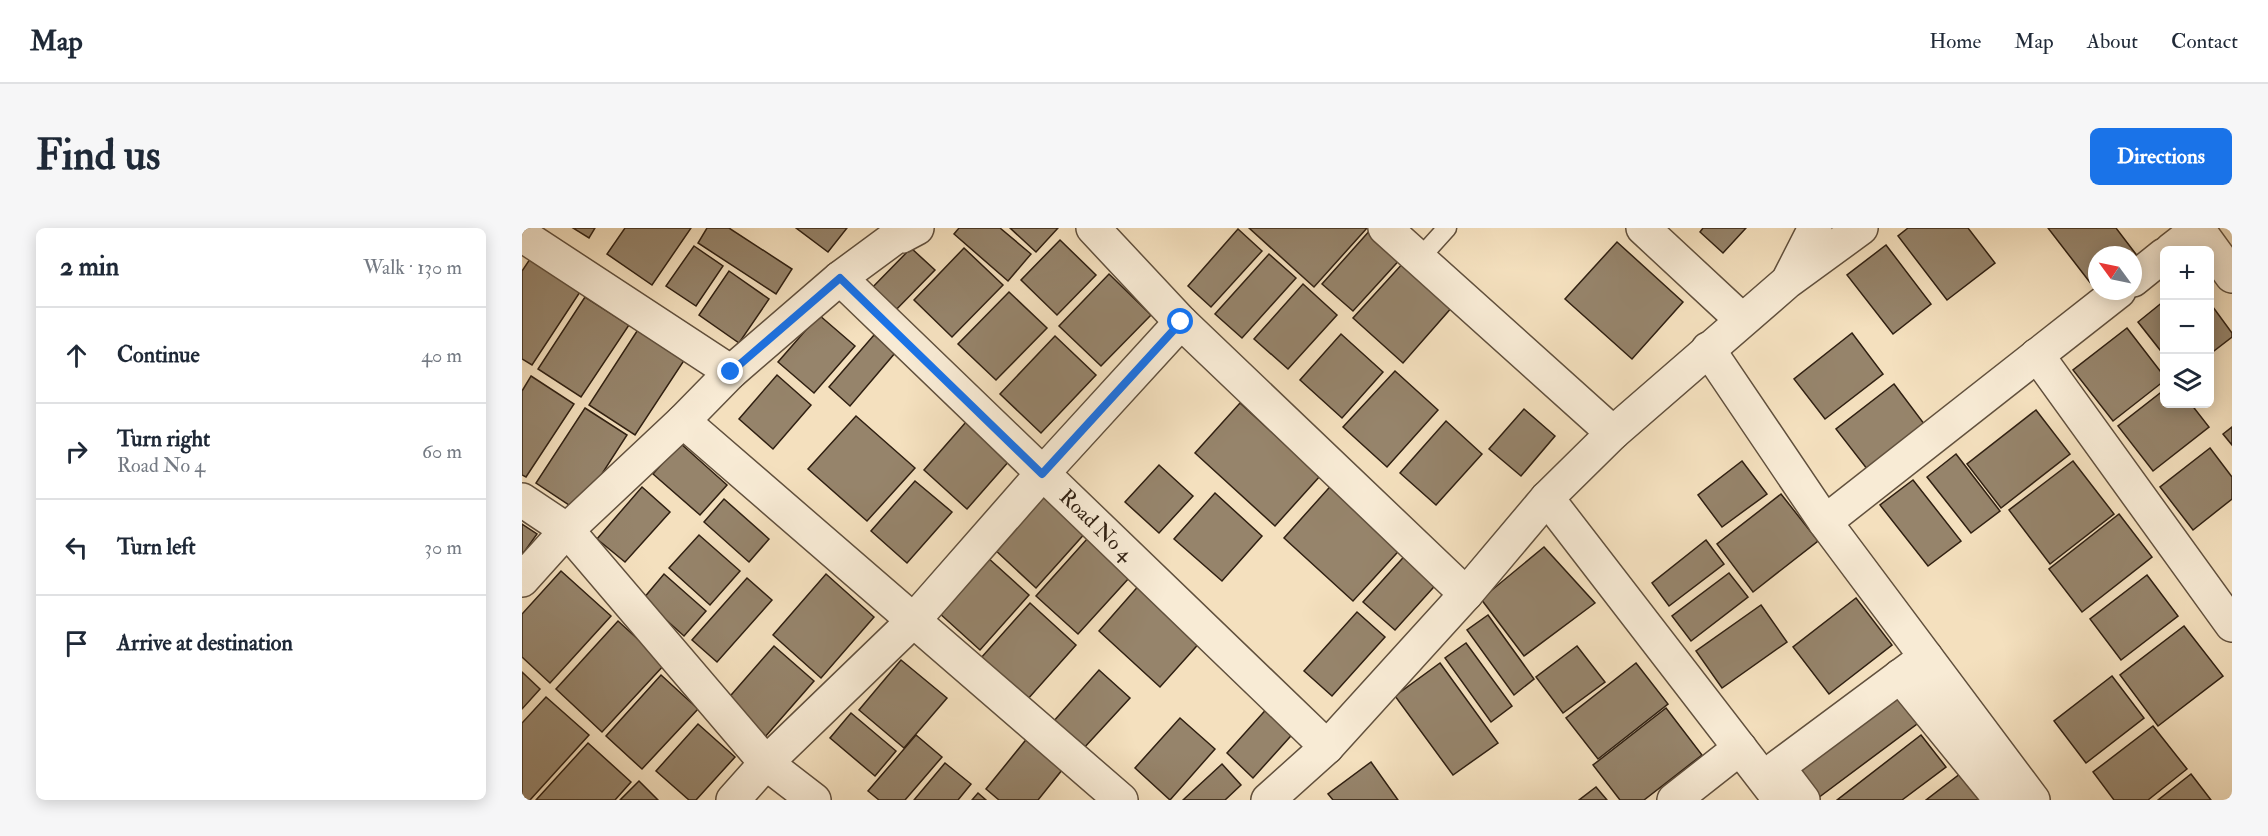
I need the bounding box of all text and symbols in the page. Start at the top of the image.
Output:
text: Map [30,24,83,59]
text: Home [1929,28,1981,55]
text: Map [2014,28,2054,55]
text: About [2087,28,2138,55]
text: Contact [2171,28,2238,55]
button: Directions [2090,128,2232,185]
text: Find us [36,130,160,182]
north arrow [2088,246,2142,300]
map controls [2160,246,2214,408]
button: + [2160,246,2214,300]
text: 2 min [60,251,119,283]
text: Walk · 130 m [363,255,462,280]
button: − [2160,300,2214,354]
route start [1167,308,1193,334]
icon: ahead [60,339,93,372]
text: Continue [117,341,200,369]
text: 40 m [421,343,462,368]
button: layers [2160,354,2214,408]
route end [717,358,743,384]
text: Turn right [117,425,210,453]
icon: right [60,435,93,468]
text: 60 m [422,439,462,464]
text: Road No 4 [117,453,205,478]
street label: Road No 4 [1053,483,1140,568]
icon: left [60,531,93,564]
text: Turn left [117,533,196,561]
text: 30 m [424,535,462,560]
icon: arrive [60,627,93,660]
text: Arrive at destination [117,629,293,657]

